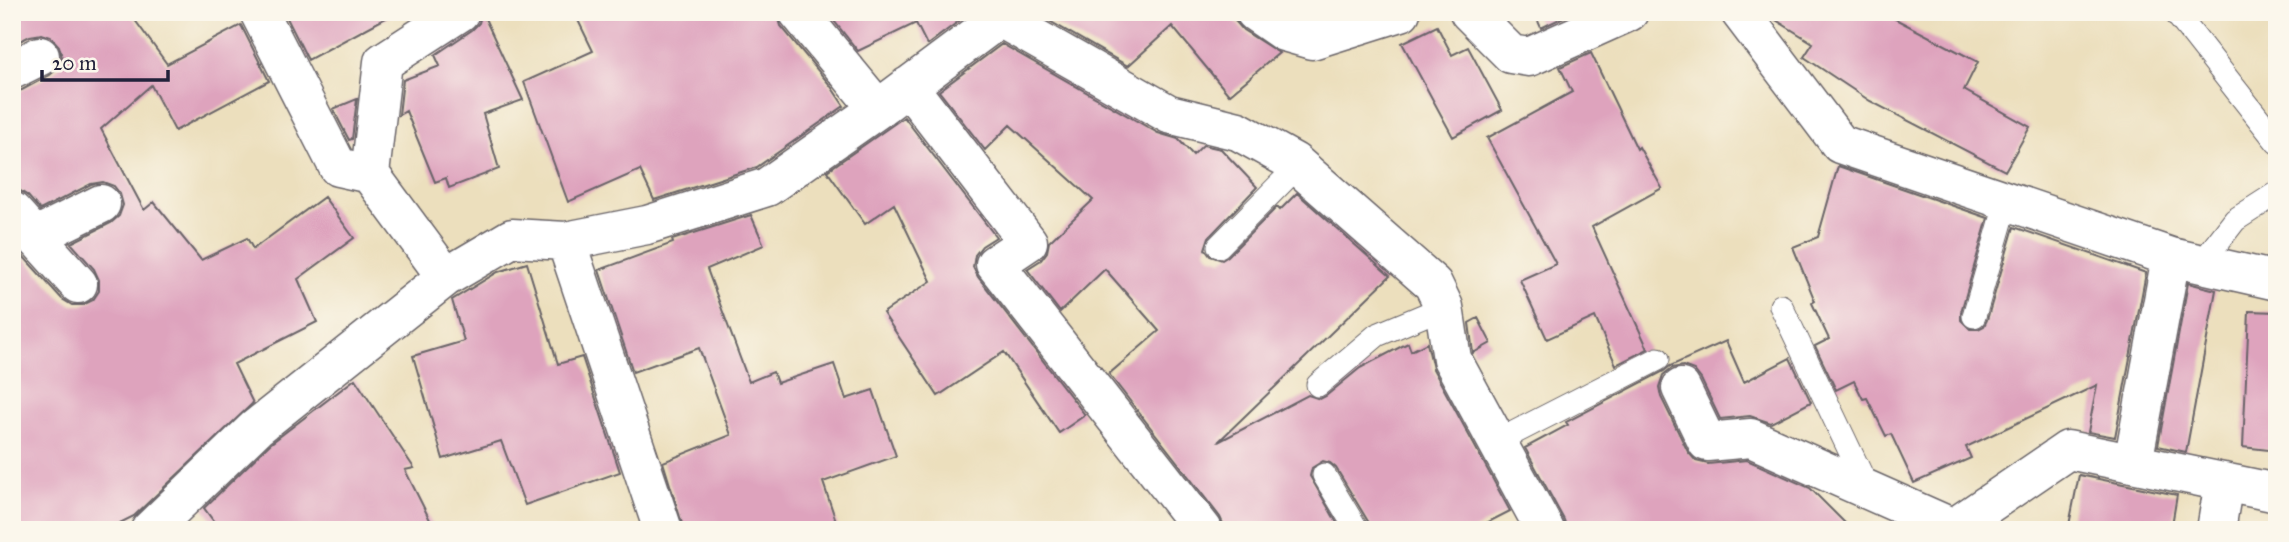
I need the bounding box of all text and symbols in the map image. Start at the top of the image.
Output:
scale bar [42,38,168,82]
text: 20 m [52,50,97,76]

